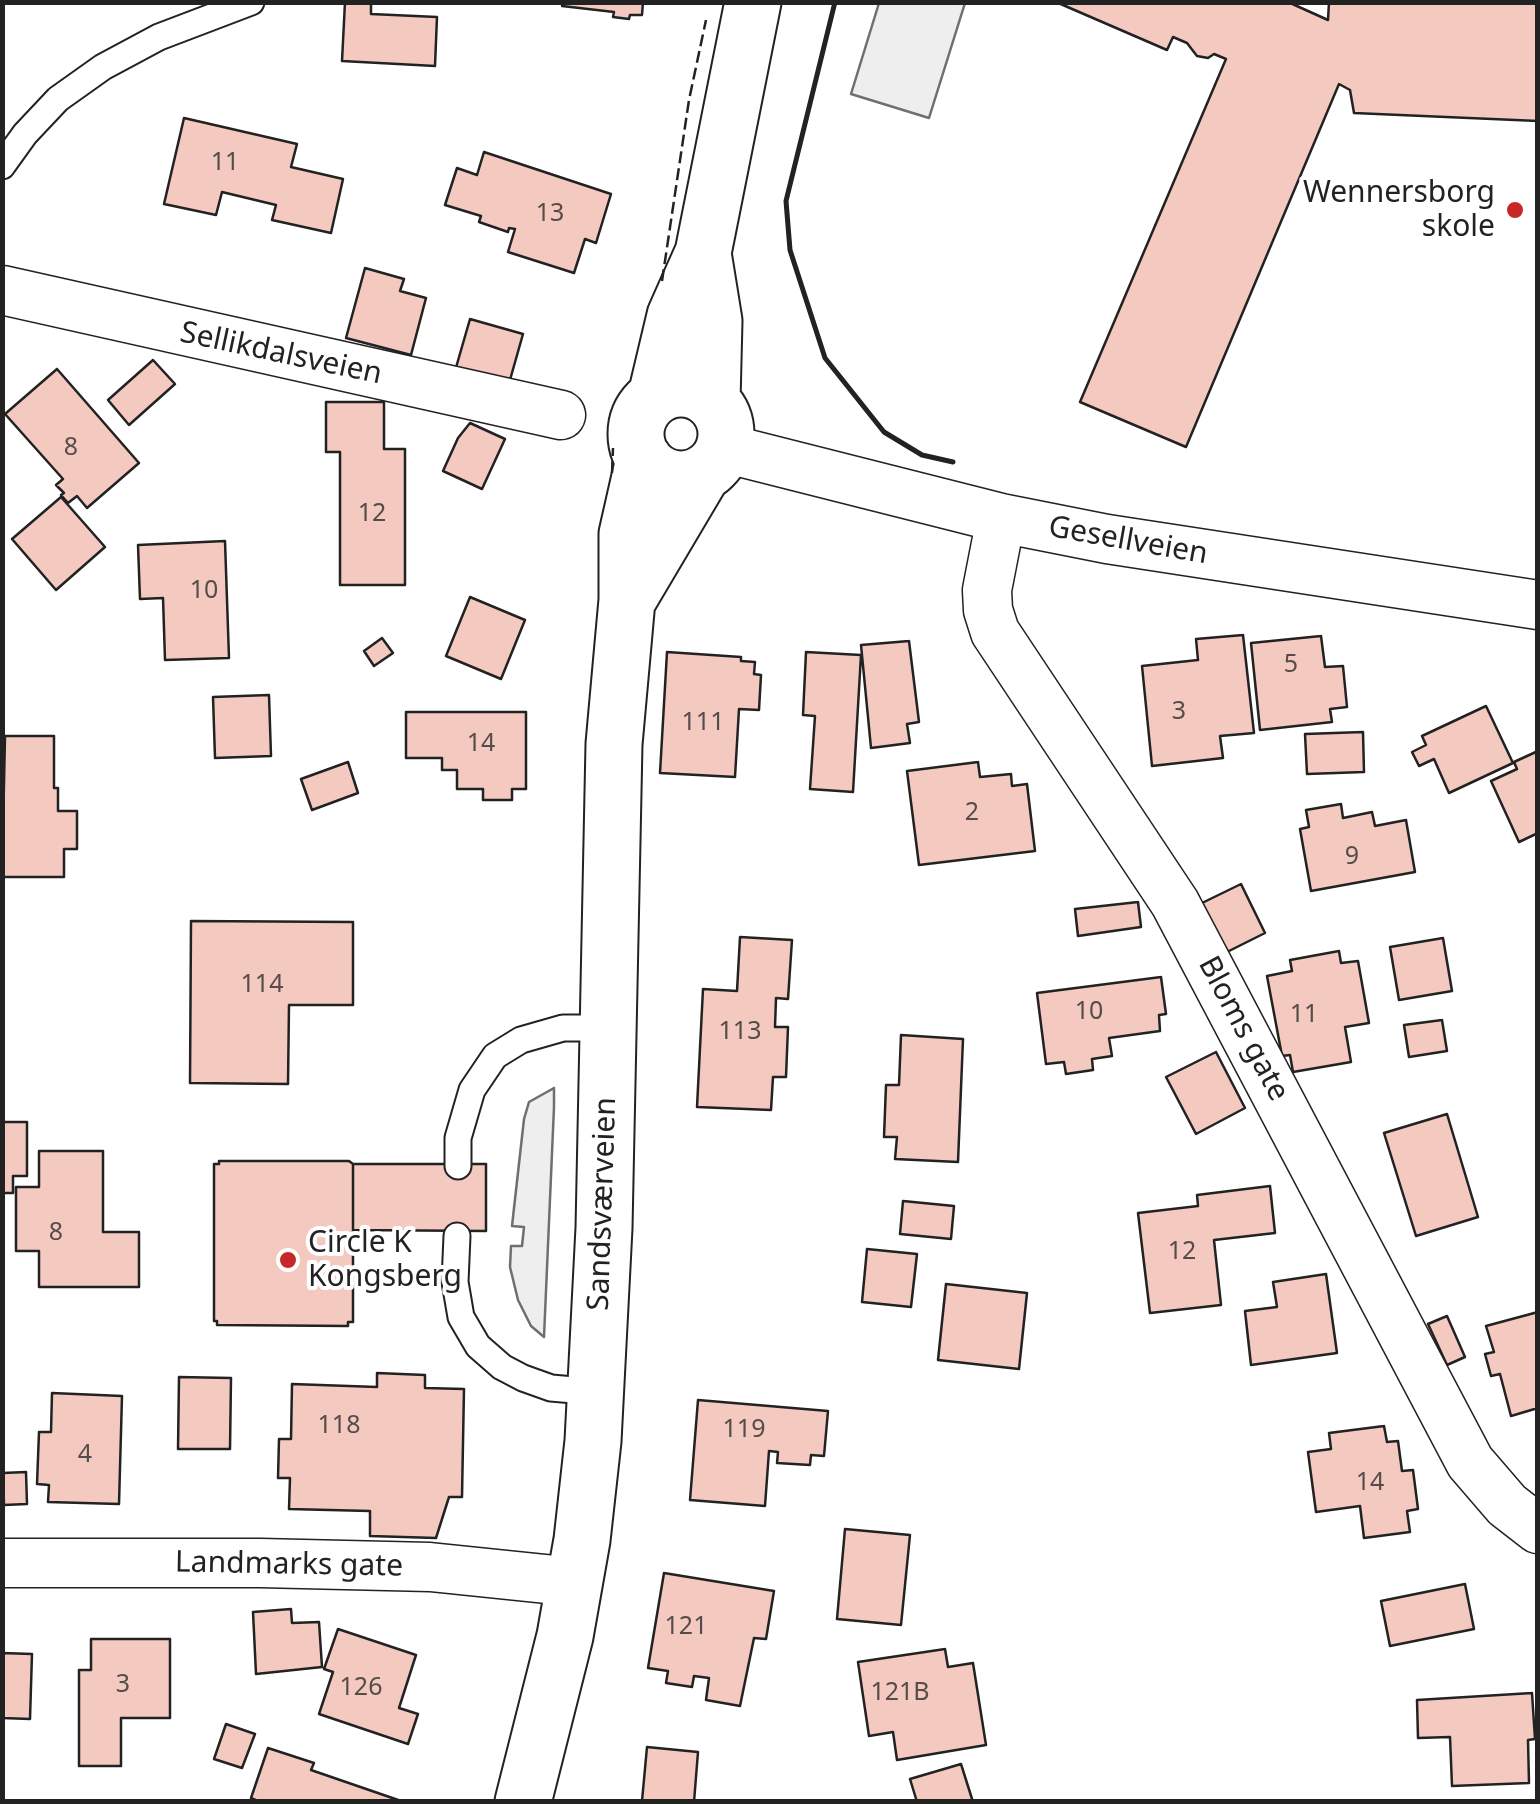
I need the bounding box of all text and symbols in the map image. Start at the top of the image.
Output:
house number: 11 [211,148,239,178]
place label: Wennersborg skole [1303,175,1495,246]
house number: 13 [536,199,564,229]
marker: Wennersborg skole [1504,199,1526,221]
street label: Sellikdalsveien [177,315,385,393]
house number: 8 [64,433,78,463]
house number: 12 [358,499,386,529]
street label: Gesellveien [1046,509,1210,573]
house number: 10 [190,576,218,606]
house number: 5 [1284,650,1298,680]
house number: 3 [1172,697,1186,727]
house number: 111 [682,708,724,738]
house number: 14 [467,729,495,759]
house number: 2 [965,798,979,828]
house number: 9 [1345,842,1359,872]
street label: Bloms gate [1190,951,1296,1107]
house number: 114 [241,970,283,1000]
house number: 10 [1075,997,1103,1027]
house number: 11 [1290,1000,1318,1030]
house number: 113 [719,1017,761,1047]
street label: Sandsværveien [581,1097,625,1311]
house number: 8 [49,1218,63,1248]
place label: Circle K Kongsberg [308,1225,462,1296]
house number: 12 [1168,1237,1196,1267]
marker: Circle K Kongsberg [277,1249,299,1271]
house number: 118 [318,1411,360,1441]
house number: 119 [723,1415,765,1445]
house number: 4 [78,1440,92,1470]
house number: 14 [1356,1468,1384,1498]
street label: Landmarks gate [175,1545,403,1585]
house number: 121 [665,1612,707,1642]
house number: 3 [116,1670,130,1700]
house number: 126 [340,1673,382,1703]
house number: 121B [870,1678,930,1708]

